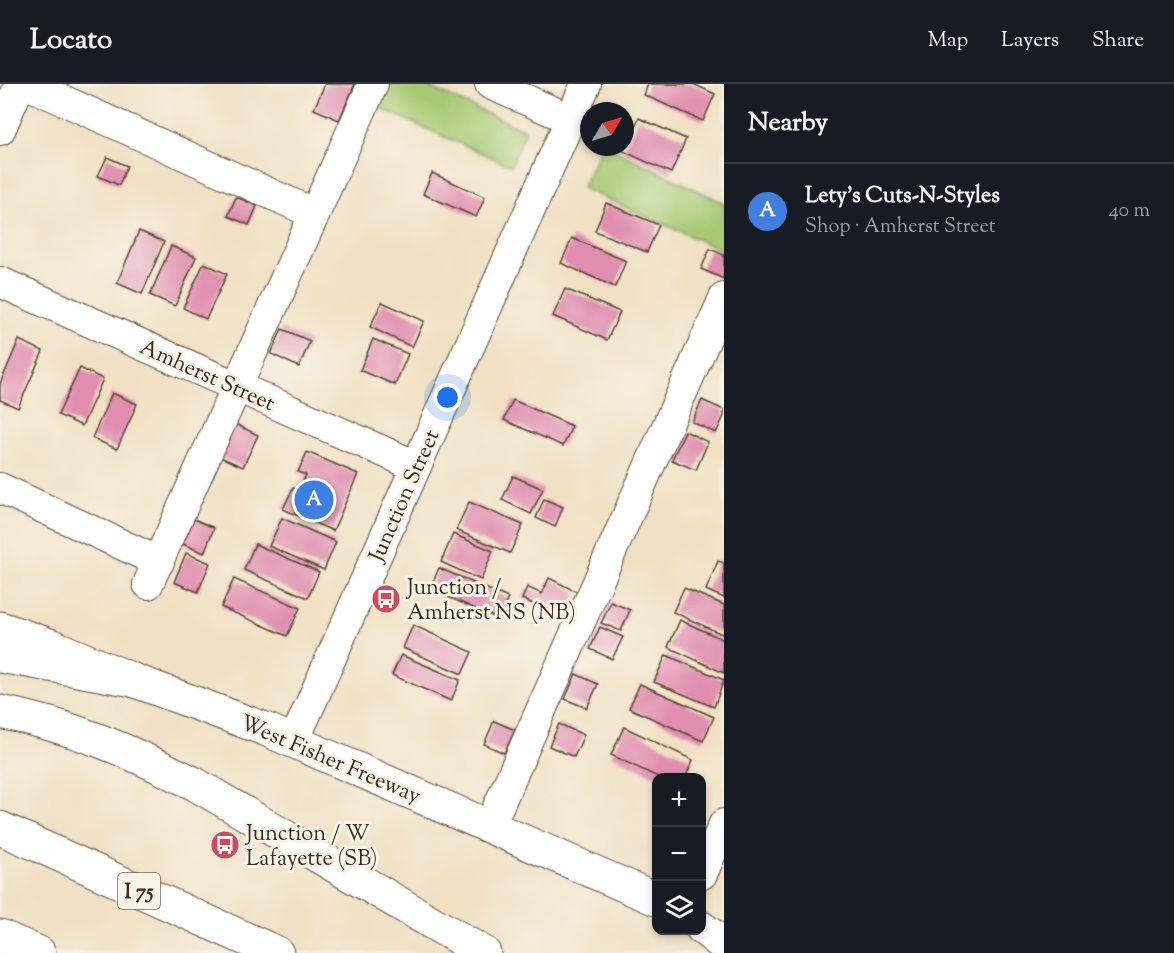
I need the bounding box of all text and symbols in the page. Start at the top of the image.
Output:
text: Locato [30,21,112,61]
text: Map [928,26,968,56]
text: Layers [1001,26,1059,56]
text: Share [1092,26,1144,56]
north arrow [580,102,634,156]
text: Nearby [748,105,828,142]
text: Lety's Cuts-N-Styles [805,181,1000,213]
text: A [759,197,776,226]
text: 40 m [1109,197,1150,226]
text: Shop · Amherst Street [805,213,996,242]
street label: Amherst Street [134,333,280,421]
your location [433,383,462,412]
street label: Junction Street [362,424,449,568]
pin: A [294,478,334,522]
place label: Junction / Amherst NS (NB) [406,573,576,630]
bus stop icon: Junction / Amherst NS (NB) [370,583,402,615]
street label: West Fisher Freeway [234,708,425,813]
map controls [652,773,706,935]
button: + [652,773,706,827]
place label: Junction / W Lafayette (SB) [245,819,378,876]
button: − [652,827,706,881]
bus stop icon: Junction / W Lafayette (SB) [209,829,241,861]
road number: I 75 [118,873,160,909]
button: layers [652,881,706,935]

